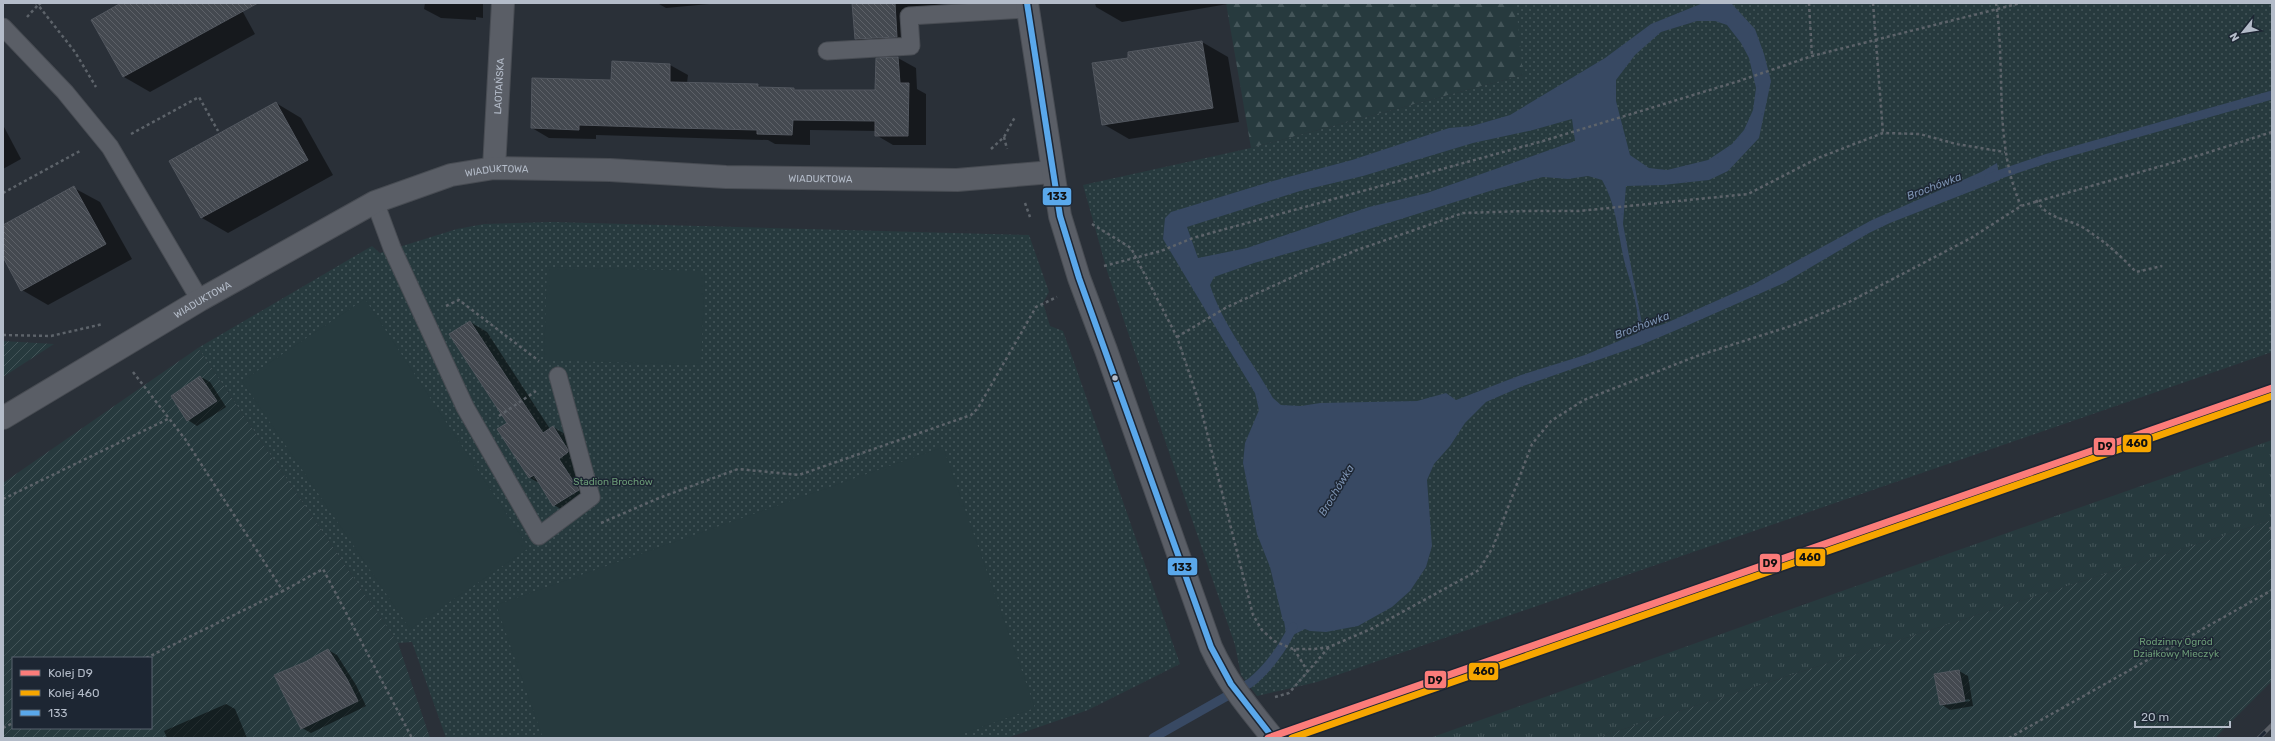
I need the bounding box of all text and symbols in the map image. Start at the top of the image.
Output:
north arrow [2223,12,2263,52]
text: N [2227,30,2242,43]
street label: LAOTAŃSKA [492,57,507,115]
street label: WIADUKTOWA [464,163,529,180]
water label: Brochówka [1905,170,1964,203]
street label: WIADUKTOWA [788,173,853,186]
line badge: 133 [1042,187,1072,206]
text: 133 [1047,190,1067,203]
street label: WIADUKTOWA [172,279,234,321]
water label: Brochówka [1613,309,1672,342]
unlabelled marker [1110,373,1120,383]
line badge: 460 [2122,434,2152,453]
line badge: D9 [2093,437,2116,456]
text: 460 [2126,437,2148,450]
text: D9 [2098,440,2112,453]
water label: Brochówka [1316,462,1357,518]
park label: Stadion Brochów [573,476,653,488]
line badge: 460 [1795,548,1826,567]
text: 460 [1799,551,1821,564]
line badge: D9 [1759,553,1781,573]
line badge: 133 [1167,557,1198,576]
text: D9 [1763,557,1777,570]
text: 133 [1172,561,1192,574]
park label: Rodzinny Ogród Działkowy Mieczyk [2133,636,2220,660]
legend [12,657,152,729]
line badge: 460 [1468,662,1499,681]
text: 460 [1473,665,1495,678]
text: Kolej D9 [48,666,93,680]
line badge: D9 [1424,670,1447,689]
text: D9 [1428,674,1442,687]
text: Kolej 460 [48,686,100,700]
scale bar [2135,703,2230,729]
text: 133 [48,706,68,720]
text: 20 m [2141,710,2169,724]

